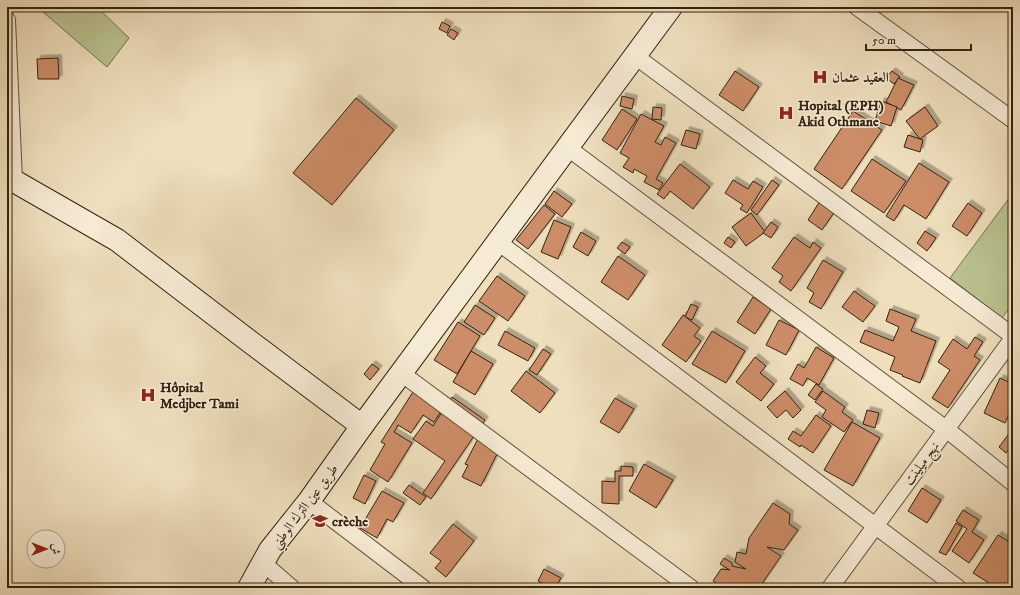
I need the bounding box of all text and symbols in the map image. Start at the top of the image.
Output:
scale bar [866,26,971,52]
text: 50 m [872,33,896,48]
hospital icon: العقيد عثمان [811,68,829,86]
place label: العقيد عثمان [832,69,889,87]
place label: Hopital (EPH) Akid Othmane [797,97,884,131]
hospital icon: Hopital (EPH) Akid Othmane [777,104,795,122]
place label: Hôpital Medjber Tami [160,379,239,413]
hospital icon: Hôpital Medjber Tami [139,386,157,404]
street label: نهج ميلينت [900,438,946,491]
street label: طريق عين الترك الوطني [267,461,345,554]
school or university icon: crèche [311,512,329,530]
place label: crèche [332,513,368,531]
north arrow [26,529,66,569]
text: ش [48,544,62,555]

